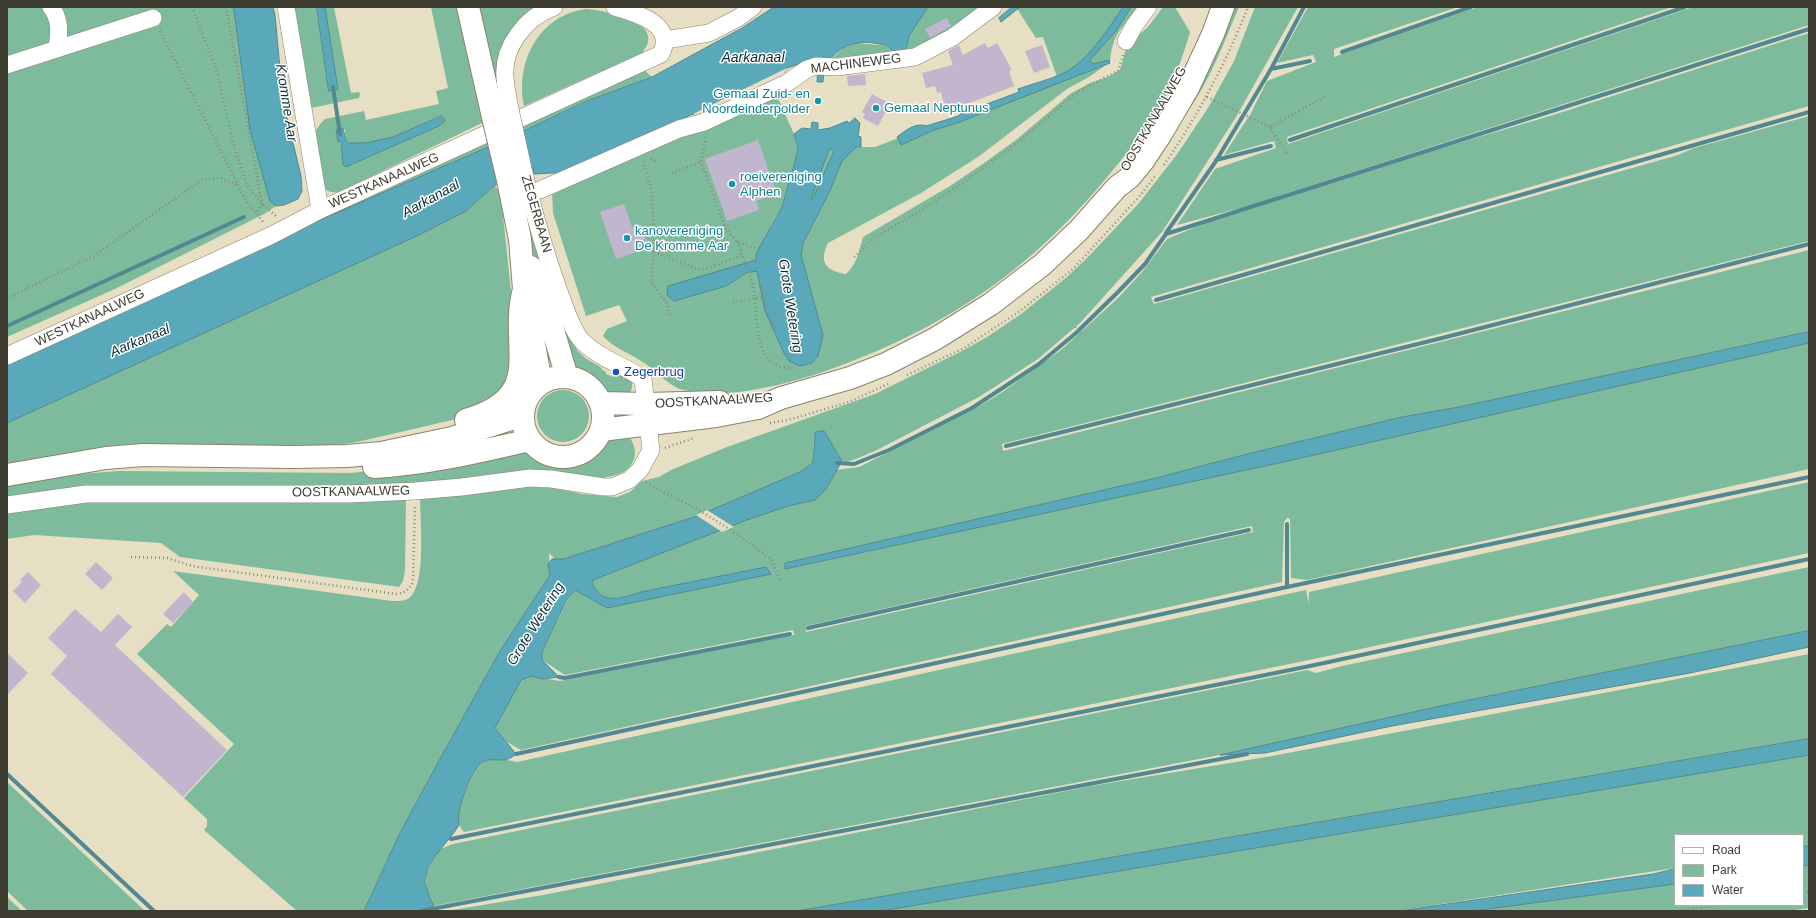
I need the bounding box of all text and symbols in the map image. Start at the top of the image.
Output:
water label: Aarkanaal [721,50,785,66]
street label: MACHINEWEG [810,51,902,77]
water label: Kromme Aar [272,63,300,143]
street label: OOSTKANAALWEG [1118,64,1190,174]
place label: Gemaal Zuid- en Noordeinderpolder [702,86,810,117]
marker: Gemaal Zuid- en Noordeinderpolder [813,96,823,106]
place label: Gemaal Neptunus [884,100,989,116]
marker: Gemaal Neptunus [871,103,881,113]
street label: WESTKANAALWEG [326,150,442,212]
place label: roeivereniging Alphen [740,169,822,200]
street label: ZEGERBAAN [517,173,555,255]
water label: Aarkanaal [399,176,463,222]
marker: roeivereniging Alphen [727,179,737,189]
place label: kanovereniging De Kromme Aar [635,223,728,254]
marker: kanovereniging De Kromme Aar [622,233,632,243]
water label: Grote Wetering [774,258,806,354]
street label: WESTKANAALWEG [33,286,147,350]
water label: Aarkanaal [108,321,172,361]
place label: Zegerbrug [624,364,684,380]
marker: Zegerbrug [611,367,621,377]
street label: OOSTKANAALWEG [655,390,773,412]
street label: OOSTKANAALWEG [292,483,410,501]
water label: Grote Wetering [504,579,568,669]
legend [1674,834,1804,906]
text: Road [1712,843,1741,857]
text: Park [1712,863,1737,877]
text: Water [1712,883,1744,897]

